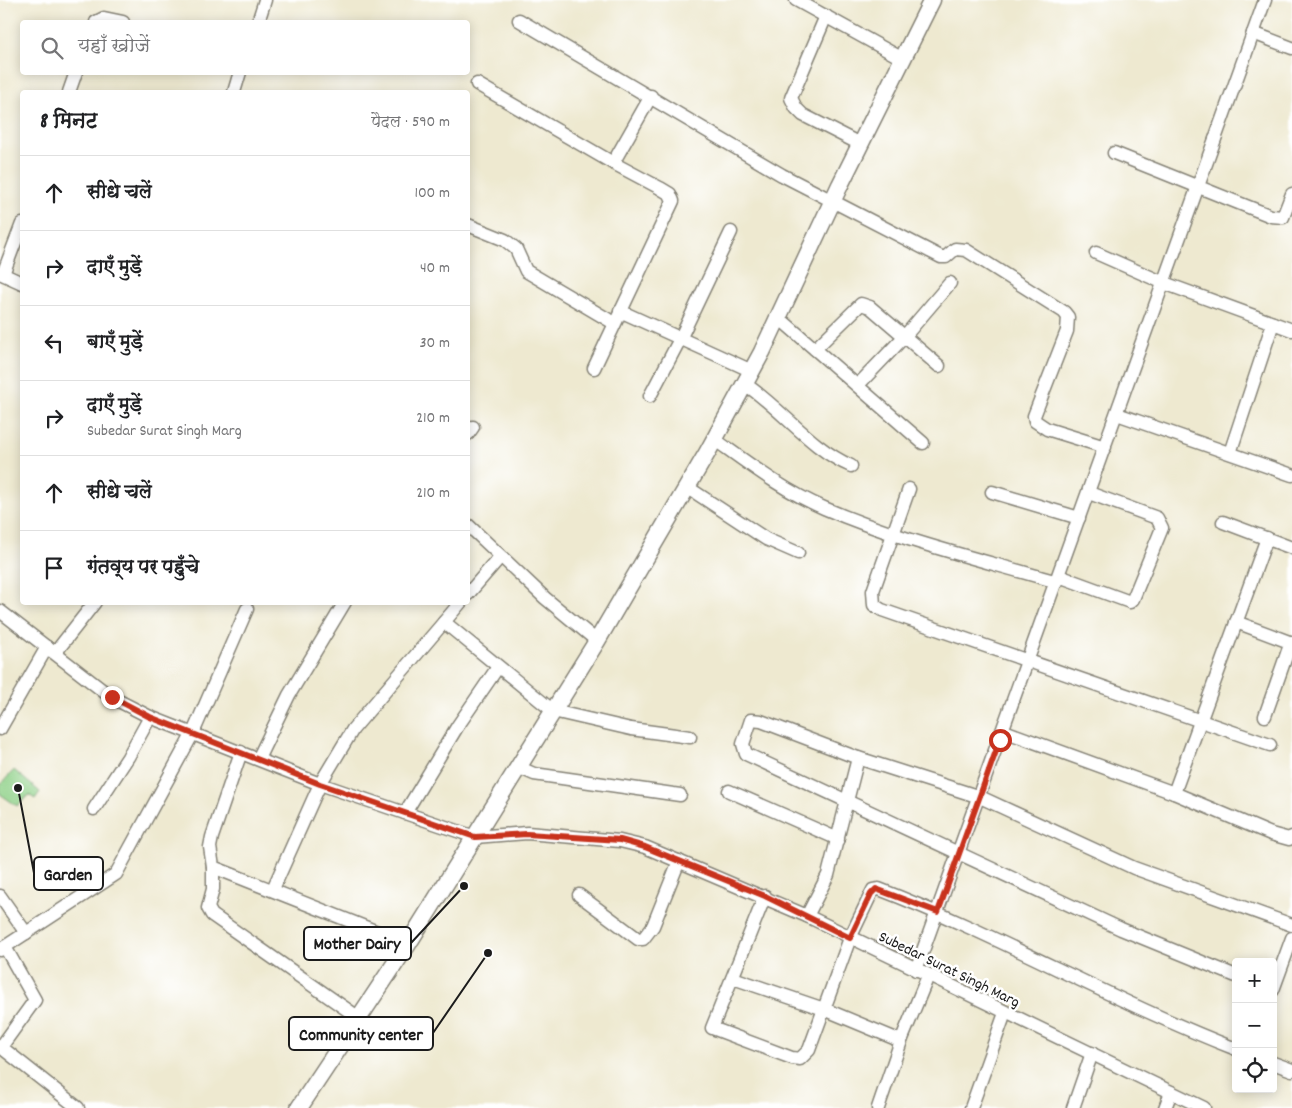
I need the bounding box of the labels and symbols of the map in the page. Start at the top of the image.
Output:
route end [101,686,124,709]
route start [989,729,1012,752]
callout: Garden [34,857,103,890]
text: Garden [44,864,92,889]
street label: Subedar Surat Singh Marg [874,926,1023,1014]
callout: Mother Dairy [304,927,411,960]
text: Mother Dairy [313,933,401,958]
callout: Community center [289,1017,433,1050]
text: Community center [299,1024,423,1049]

